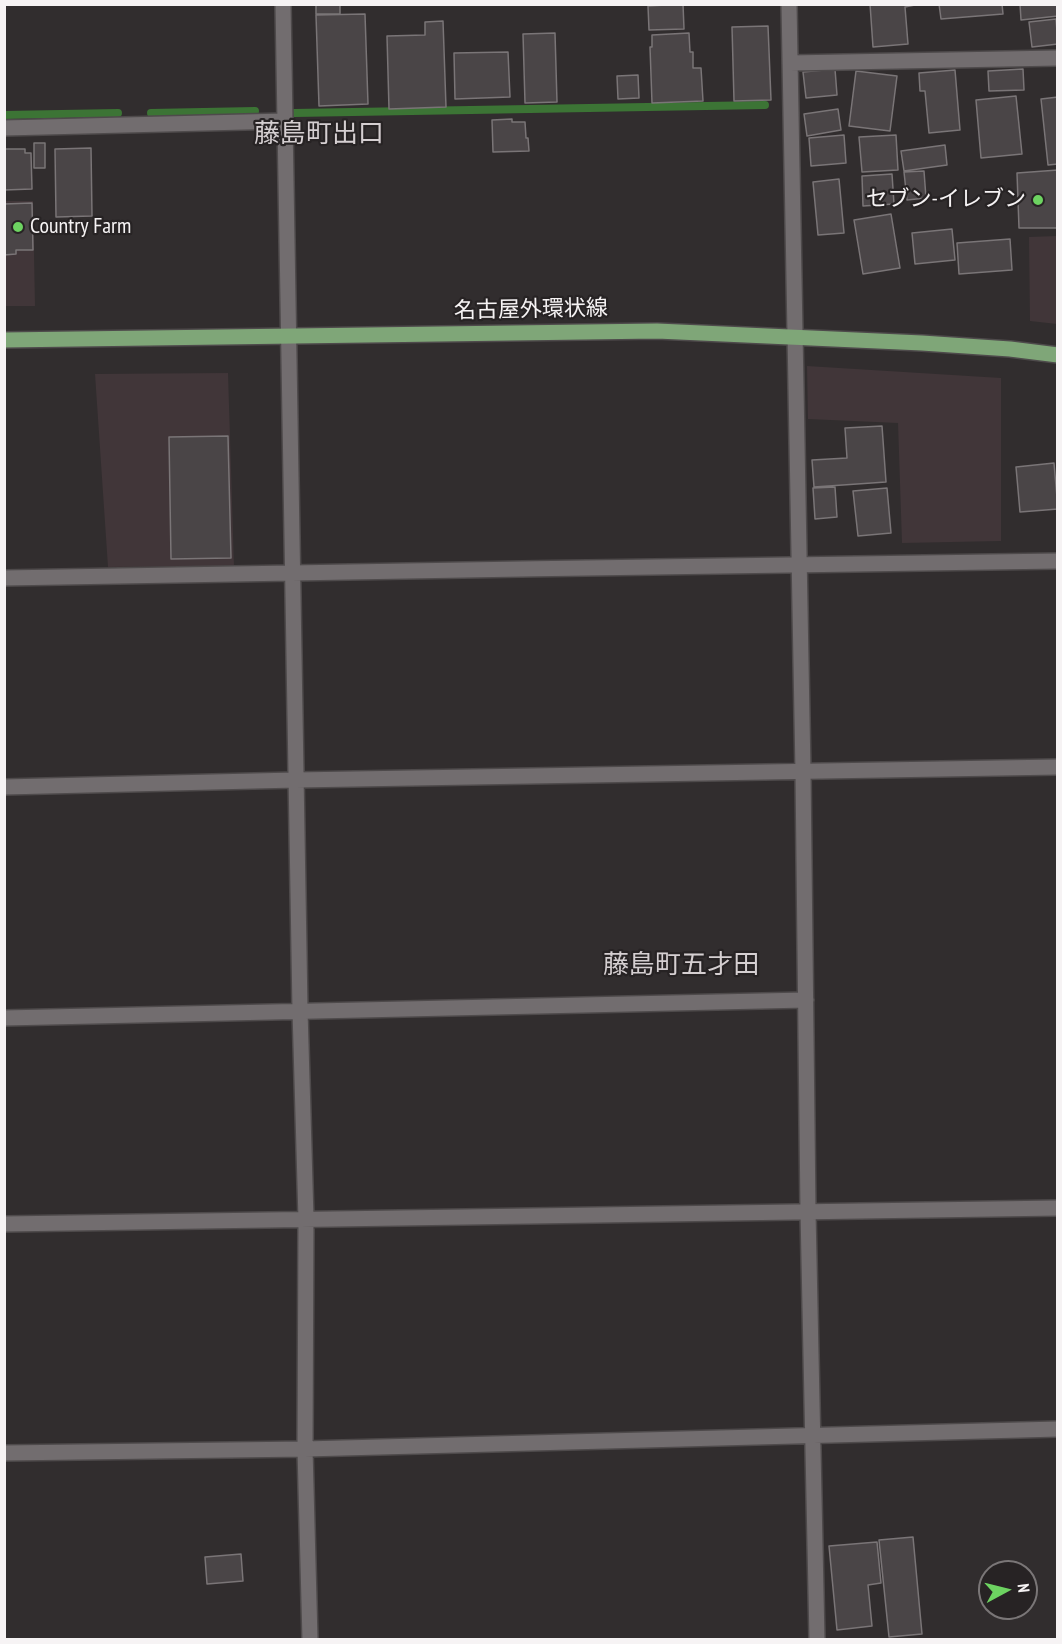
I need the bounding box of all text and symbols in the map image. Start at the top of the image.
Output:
district label: 藤島町出口 [254,119,384,151]
place label: セブン-イレブン [866,187,1026,213]
marker: セブン-イレブン [1031,193,1045,207]
place label: Country Farm [30,214,131,240]
marker: Country Farm [11,220,25,234]
street label: 名古屋外環状線 [454,295,608,325]
district label: 藤島町五才田 [603,950,759,982]
north arrow [978,1560,1038,1620]
text: N [1013,1583,1034,1594]

